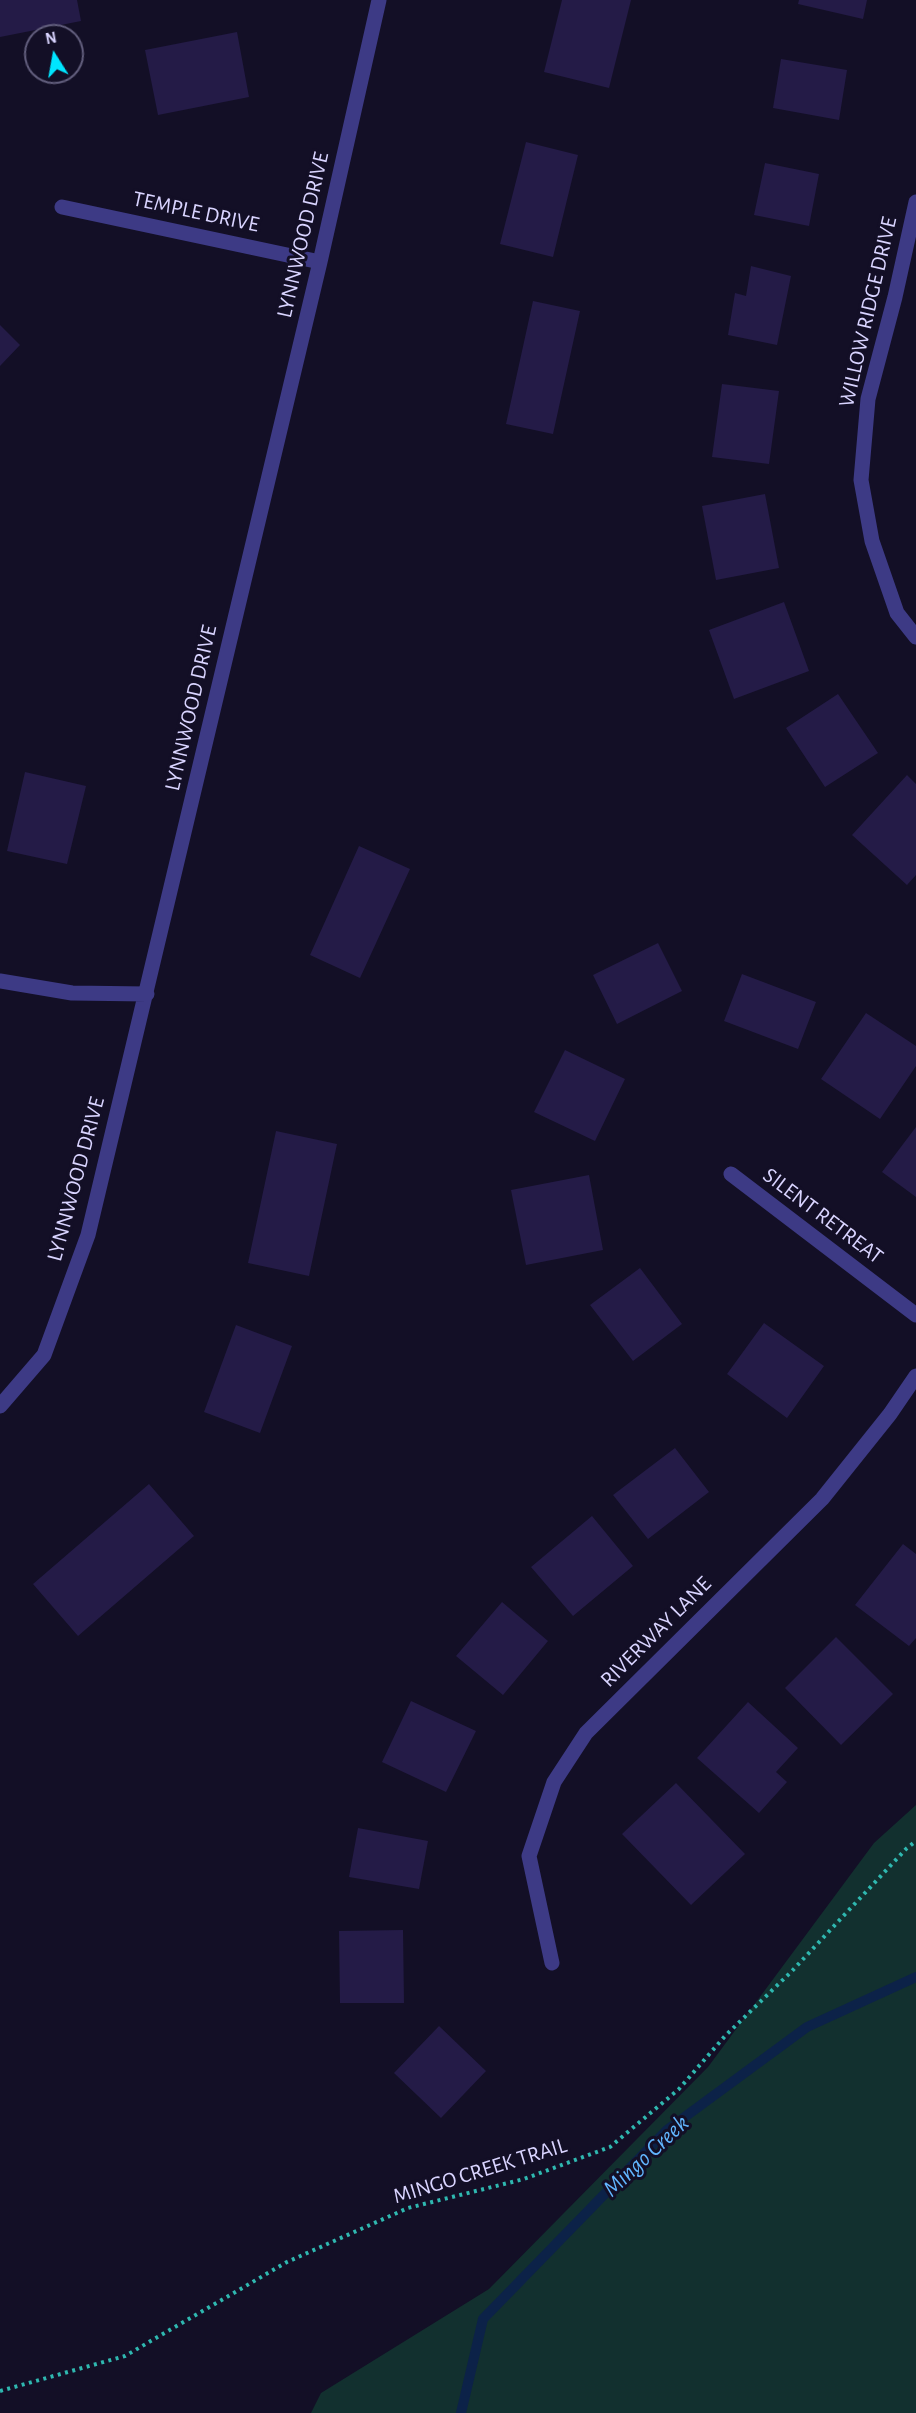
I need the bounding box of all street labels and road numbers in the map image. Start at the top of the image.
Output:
street label: LYNNWOOD DRIVE [271,150,335,320]
street label: TEMPLE DRIVE [130,186,262,238]
street label: WILLOW RIDGE DRIVE [833,214,903,410]
street label: LYNNWOOD DRIVE [159,623,223,793]
street label: LYNNWOOD DRIVE [41,1094,111,1264]
street label: SILENT RETREAT [758,1162,888,1270]
street label: RIVERWAY LANE [595,1571,717,1693]
street label: MINGO CREEK TRAIL [390,2132,570,2210]

